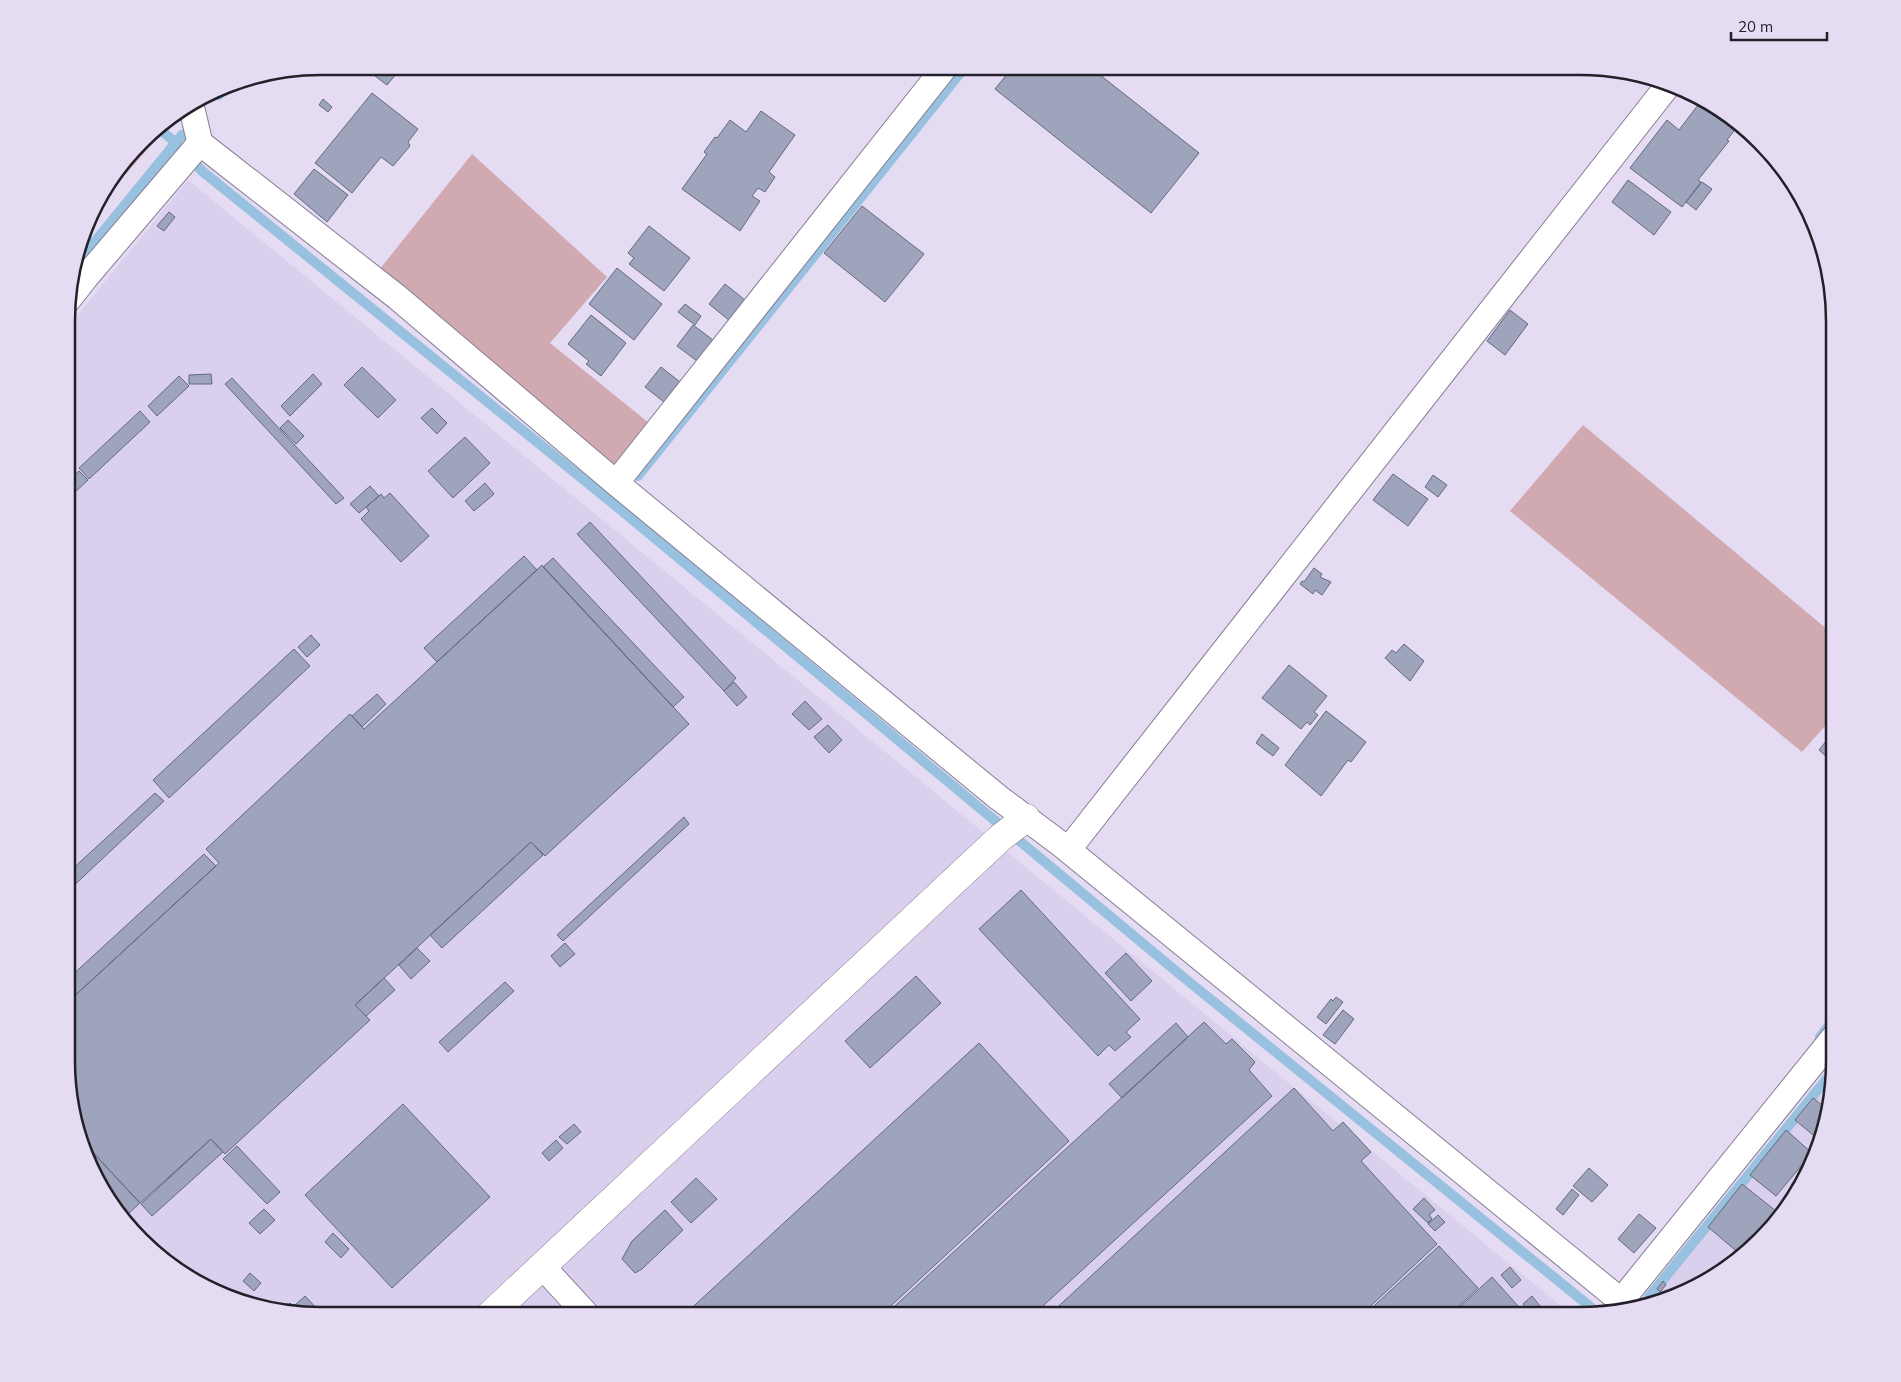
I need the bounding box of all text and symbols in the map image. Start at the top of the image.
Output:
scale bar [1731,10,1827,42]
text: 20 m [1738,17,1773,36]

